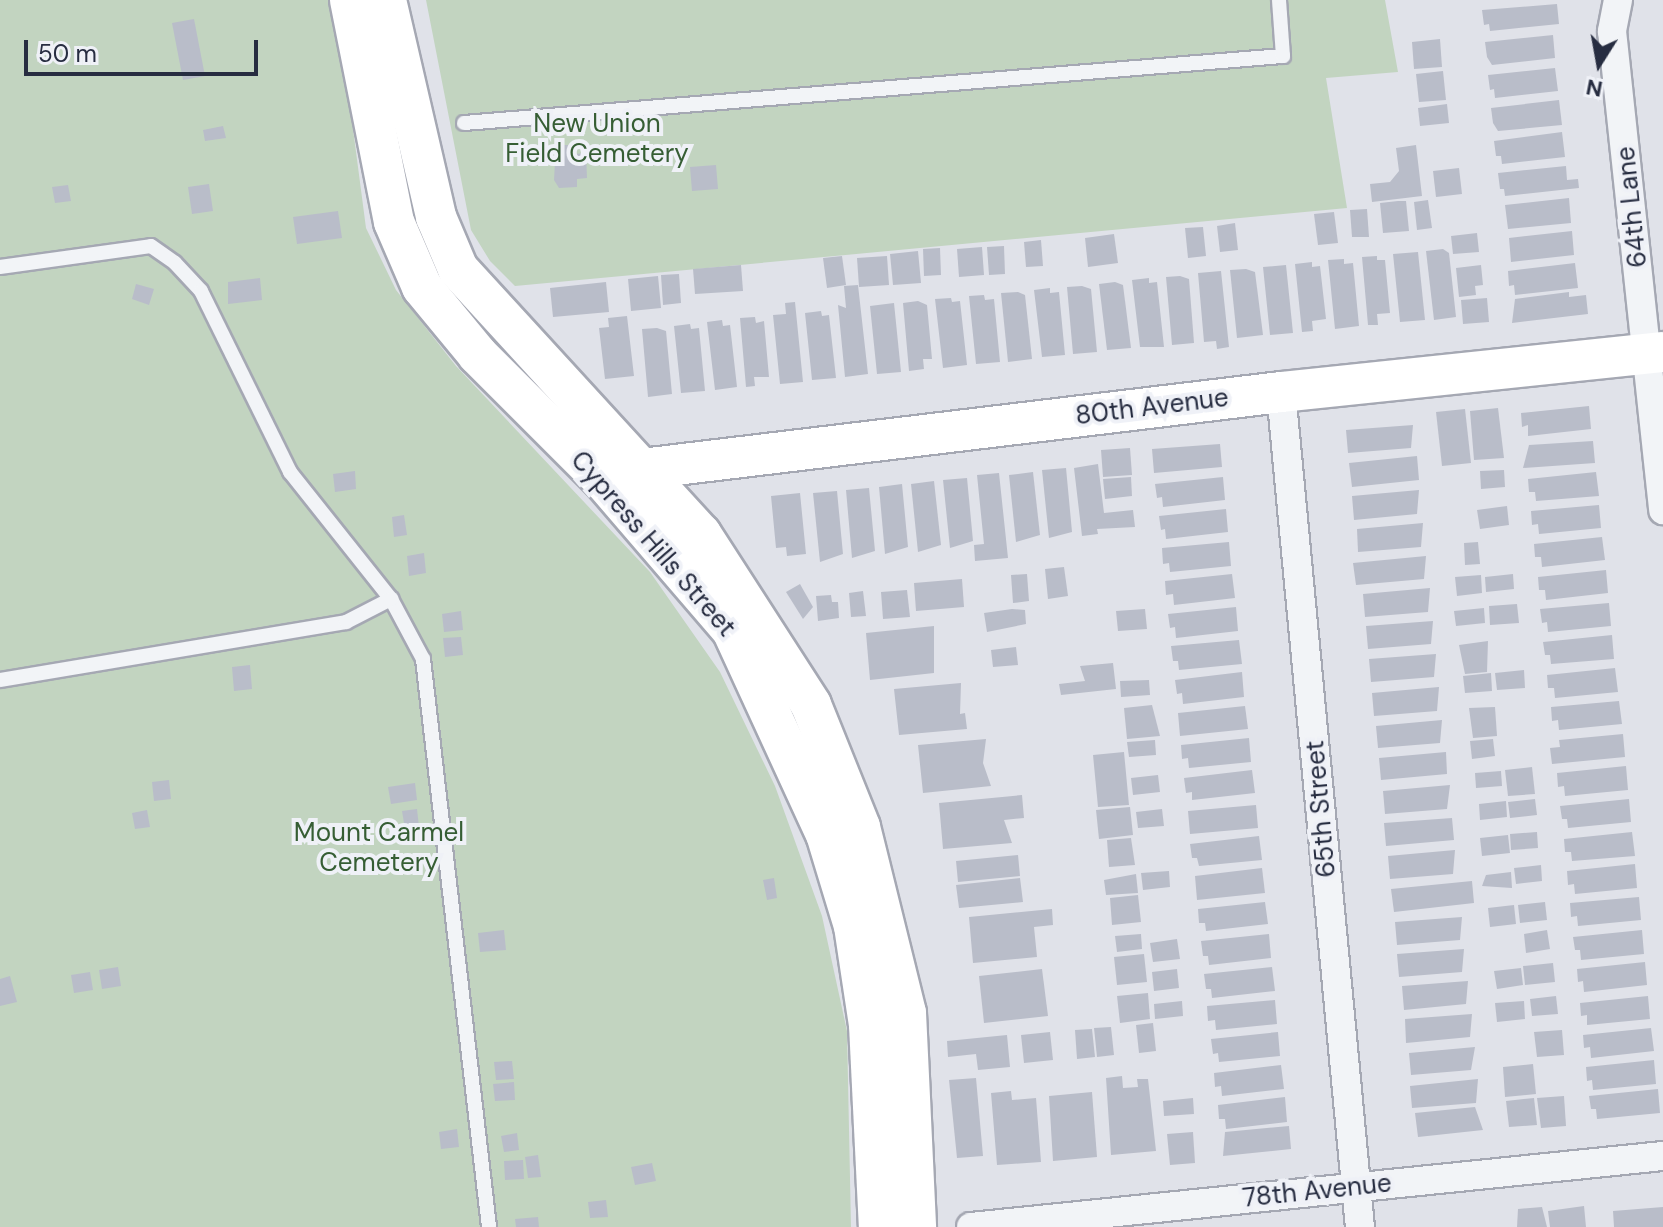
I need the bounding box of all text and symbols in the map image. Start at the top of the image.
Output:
scale bar [28,24,262,74]
north arrow [1559,24,1639,104]
text: 50 m [38,38,97,69]
text: N [1584,72,1605,104]
park label: New Union Field Cemetery [505,108,689,170]
street label: 64th Lane [1610,145,1654,269]
street label: 80th Avenue [1074,382,1230,432]
street label: Cypress Hills Street [564,445,742,643]
street label: 65th Street [1299,739,1343,879]
park label: Mount Carmel Cemetery [294,817,464,878]
street label: 78th Avenue [1241,1168,1393,1214]

